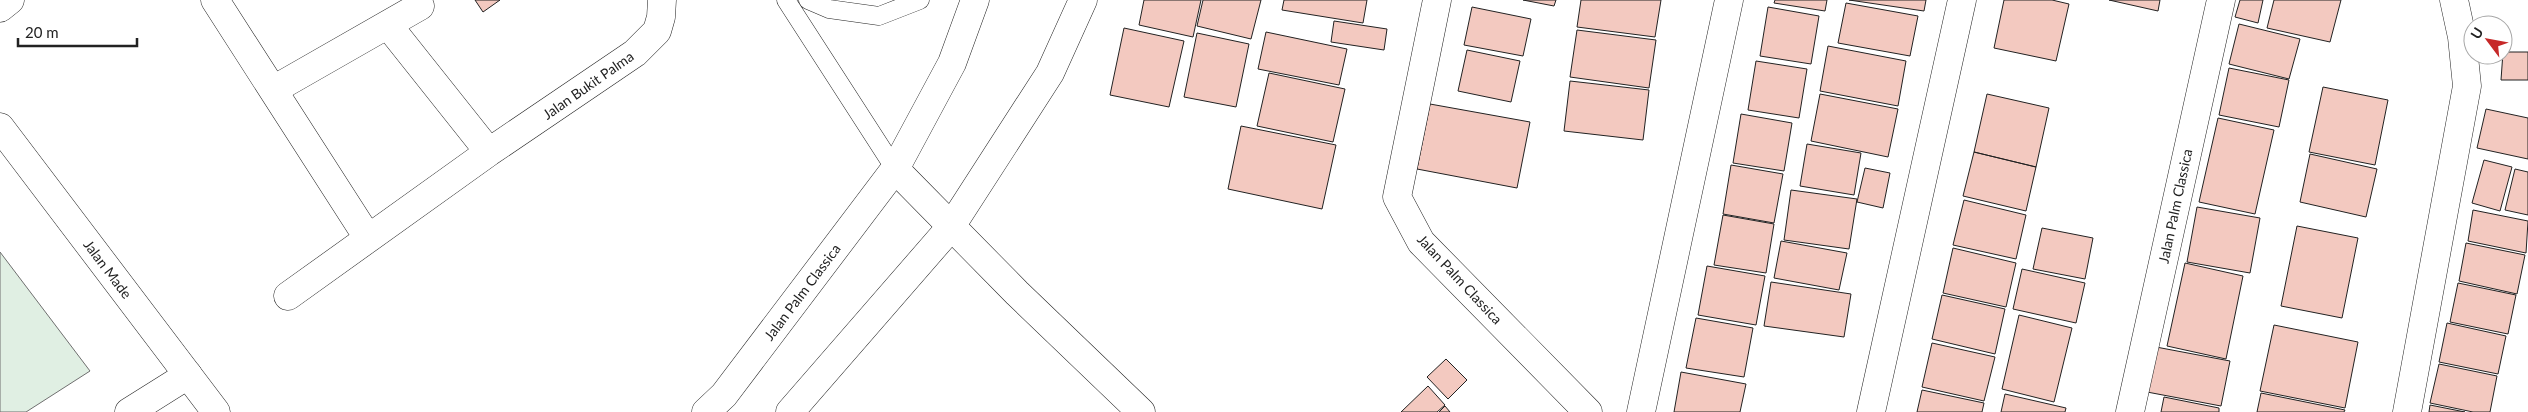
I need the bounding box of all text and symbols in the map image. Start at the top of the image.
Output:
scale bar [18,15,136,47]
north arrow [2463,15,2513,65]
text: 20 m [25,23,59,41]
text: U [2467,24,2487,42]
street label: Jalan Bukit Palma [539,47,637,123]
street label: Jalan Palm Classica [2155,147,2195,265]
street label: Jalan Palm Classica [1414,231,1506,327]
street label: Jalan Made [80,236,136,302]
street label: Jalan Palm Classica [760,240,844,344]

